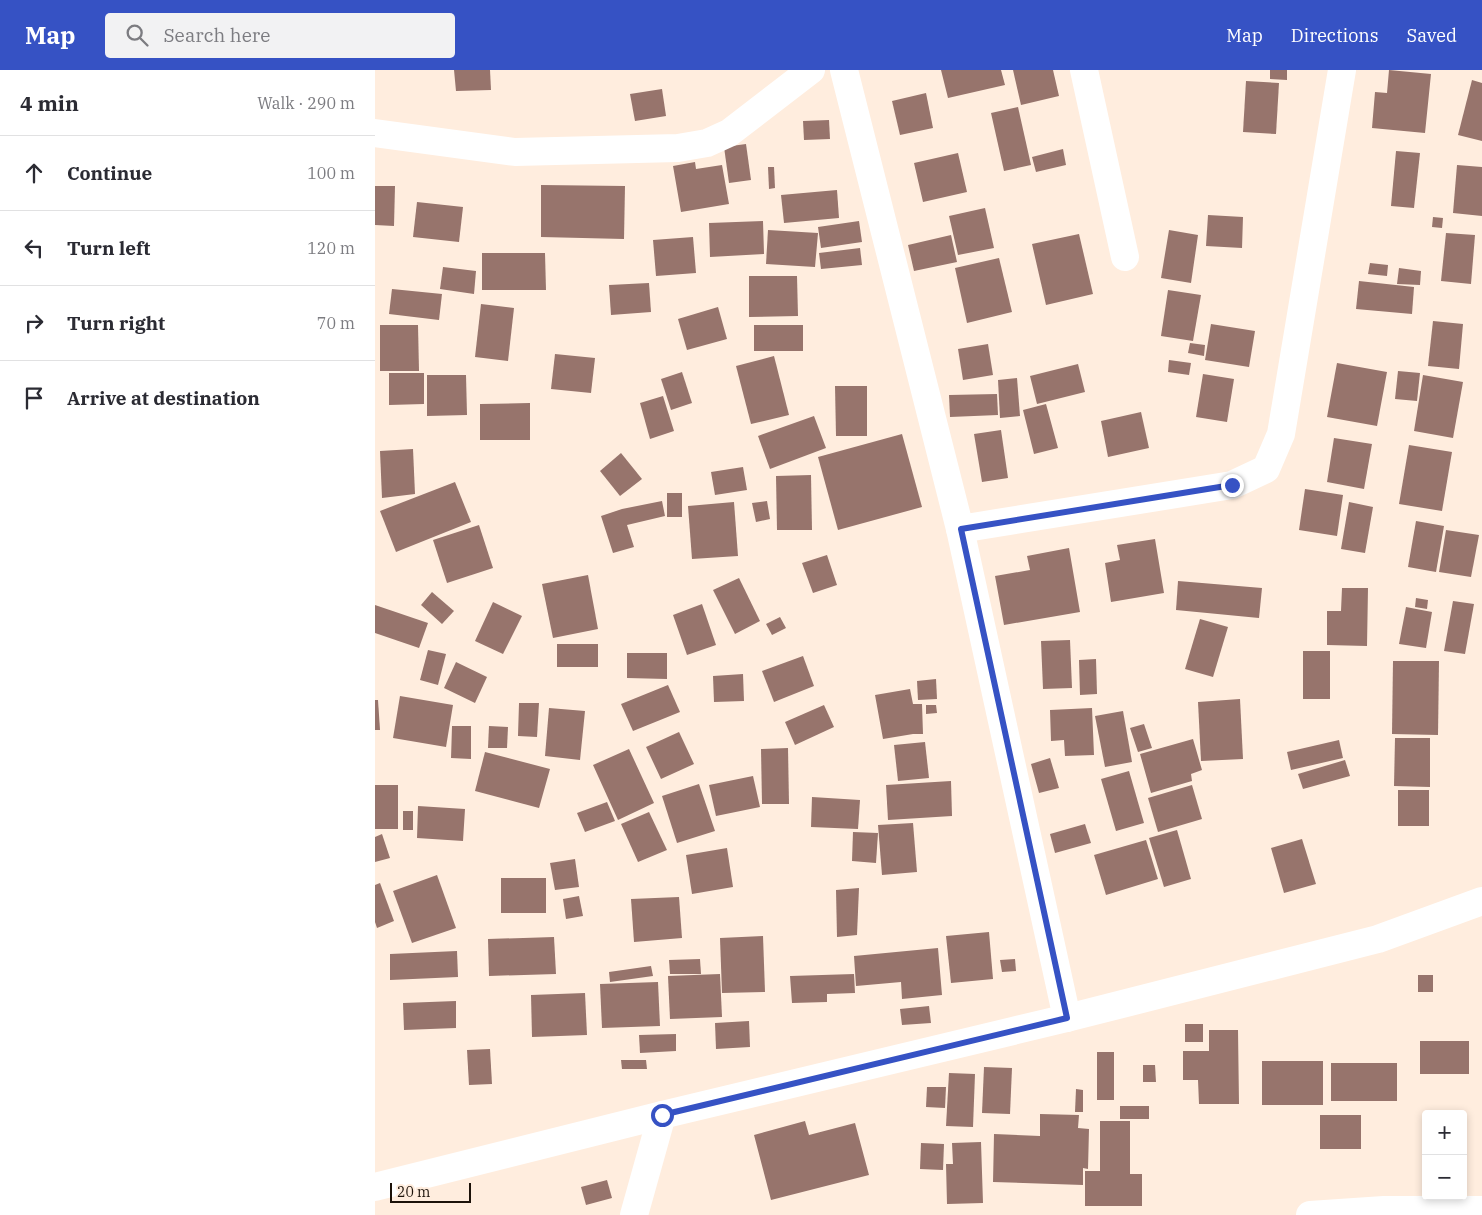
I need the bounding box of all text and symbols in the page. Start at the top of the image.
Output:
search box [105,13,455,58]
text: Map [25,19,75,51]
icon: search [123,21,151,49]
text: Search here [163,23,270,47]
text: Map [1226,24,1263,47]
text: Directions [1291,24,1379,47]
text: Saved [1407,24,1457,47]
text: 4 min [20,89,79,117]
text: Walk · 290 m [257,93,355,113]
icon: ahead [20,159,48,187]
text: Continue [67,161,152,185]
text: 100 m [307,163,355,183]
icon: left [20,234,48,262]
text: Turn left [67,236,150,260]
text: 120 m [307,238,355,258]
icon: right [20,309,48,337]
text: Turn right [67,311,165,335]
text: 70 m [317,313,355,333]
icon: arrive [20,384,48,412]
text: Arrive at destination [67,386,260,410]
route end [1221,474,1244,497]
route start [651,1104,674,1127]
map controls [1422,1110,1467,1200]
button: + [1422,1110,1467,1155]
button: − [1422,1155,1467,1200]
scale bar [390,1180,471,1203]
text: 20 m [397,1183,430,1201]

